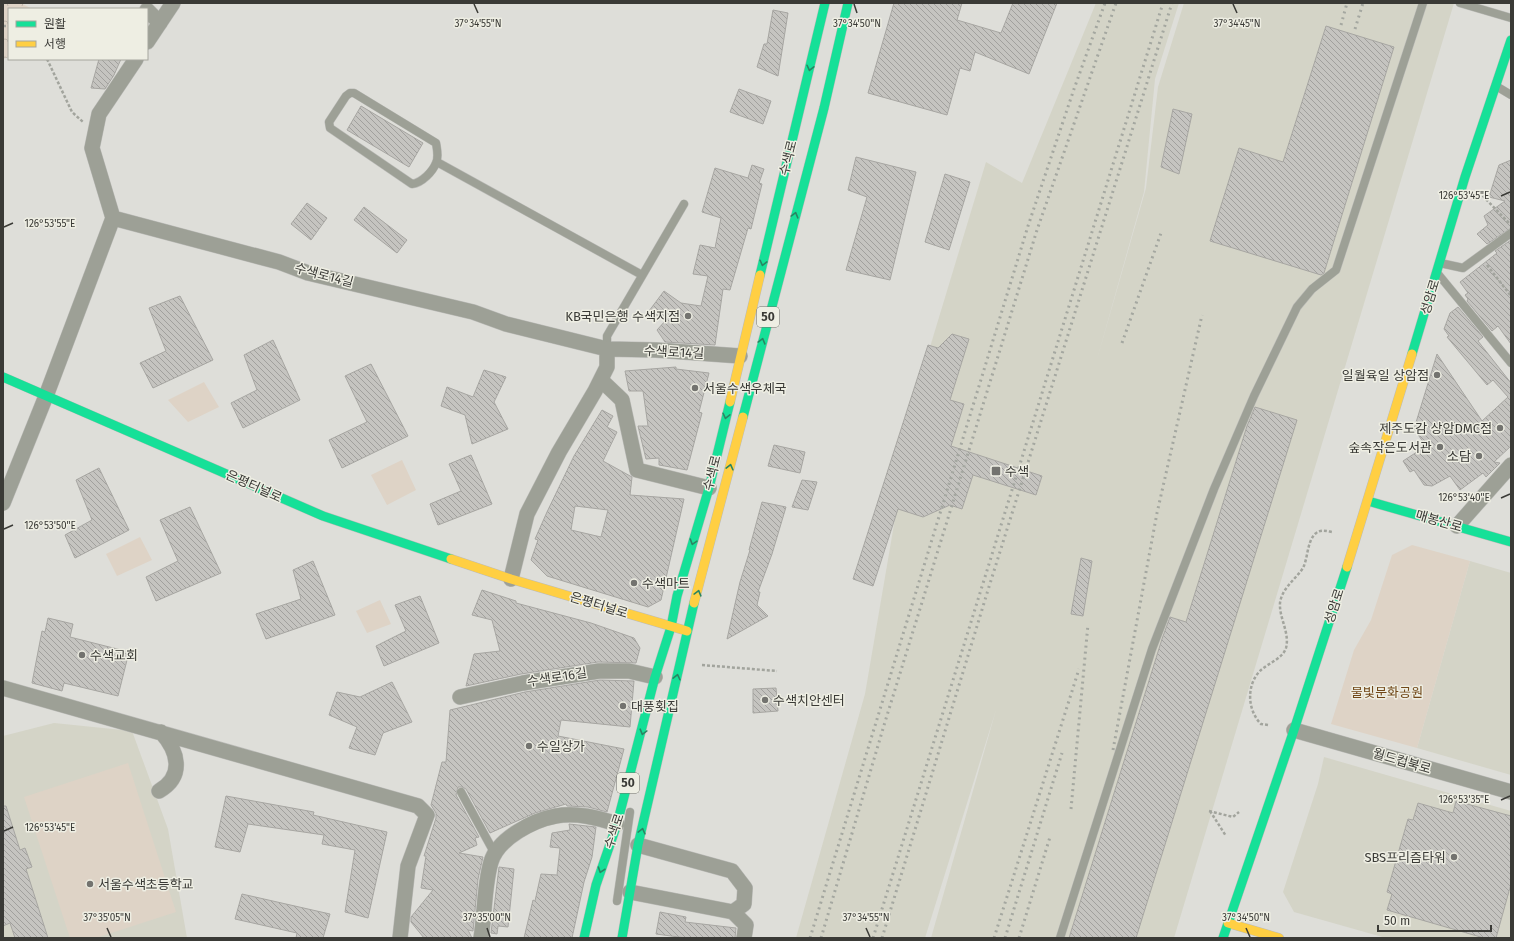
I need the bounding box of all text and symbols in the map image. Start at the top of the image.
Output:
legend [8,8,148,60]
text: 원활 [44,17,66,31]
text: 37°34'55"N [454,18,502,30]
text: 37°34'50"N [833,18,881,30]
text: 37°34'45"N [1213,18,1261,30]
text: 서행 [44,37,66,51]
one-way arrow [806,65,814,71]
street label: 수색로 [776,139,800,177]
text: 126°53'45"E [1439,190,1489,202]
one-way arrow [790,212,799,219]
text: 126°53'55"E [25,218,75,230]
one-way arrow [759,259,768,266]
street label: 수색로14길 [293,260,355,290]
street label: 성암로 [1418,278,1442,316]
road number: 50 [757,307,779,327]
place label: KB국민은행 수색지점 [565,309,680,324]
marker: KB국민은행 수색지점 [683,311,693,321]
one-way arrow [757,338,765,344]
street label: 수색로14길 [643,343,705,361]
place label: 일월육일 상암점 [1342,368,1429,383]
marker: 일월육일 상암점 [1432,370,1442,380]
place label: 서울수색우체국 [703,381,787,396]
marker: 서울수색우체국 [690,383,700,393]
one-way arrow [723,413,731,420]
place label: 제주도감 상암DMC점 [1379,421,1492,436]
marker: 제주도감 상암DMC점 [1495,423,1505,433]
place label: 숲속작은도서관 [1348,440,1432,455]
marker: 숲속작은도서관 [1435,442,1445,452]
place label: 소담 [1447,449,1471,464]
marker: 소담 [1474,451,1484,461]
street label: 수색로 [700,454,724,492]
one-way arrow [726,464,734,470]
place label: 수색 [1005,464,1029,479]
marker: 수색 [990,465,1002,477]
street label: 은평터널로 [224,467,284,505]
text: 126°53'40"E [1438,492,1490,504]
street label: 매봉산로 [1414,507,1464,535]
text: 126°53'50"E [24,520,76,532]
one-way arrow [689,538,698,545]
place label: 수색마트 [642,576,690,591]
marker: 수색마트 [629,578,639,588]
street label: 성암로 [1321,587,1347,625]
street label: 은평터널로 [568,589,630,621]
one-way arrow [693,590,702,597]
place label: 수색교회 [90,648,138,663]
marker: 수색교회 [77,650,87,660]
street label: 수색로16길 [526,665,588,689]
one-way arrow [672,674,680,680]
park label: 물빛문화공원 [1351,685,1423,700]
place label: 수색치안센터 [773,693,845,708]
marker: 수색치안센터 [760,695,770,705]
place label: 대풍횟집 [631,699,679,714]
marker: 대풍횟집 [618,701,628,711]
one-way arrow [639,729,647,735]
place label: 수일상가 [537,739,585,754]
marker: 수일상가 [524,741,534,751]
street label: 월드컵북로 [1371,746,1433,776]
road number: 50 [617,773,639,793]
text: 126°53'35"E [1439,794,1489,806]
street label: 수색로 [601,812,627,850]
text: 126°53'45"E [25,822,75,834]
one-way arrow [637,828,645,834]
place label: SBS프리즘타워 [1364,850,1446,865]
marker: SBS프리즘타워 [1449,852,1459,862]
one-way arrow [597,866,606,873]
place label: 서울수색초등학교 [98,877,194,892]
marker: 서울수색초등학교 [85,879,95,889]
scale bar [1378,907,1491,933]
text: 37°35'05"N [83,912,131,924]
text: 37°35'00"N [463,912,511,924]
text: 37°34'55"N [842,912,890,924]
text: 37°34'50"N [1222,912,1270,924]
text: 50 m [1384,914,1410,928]

